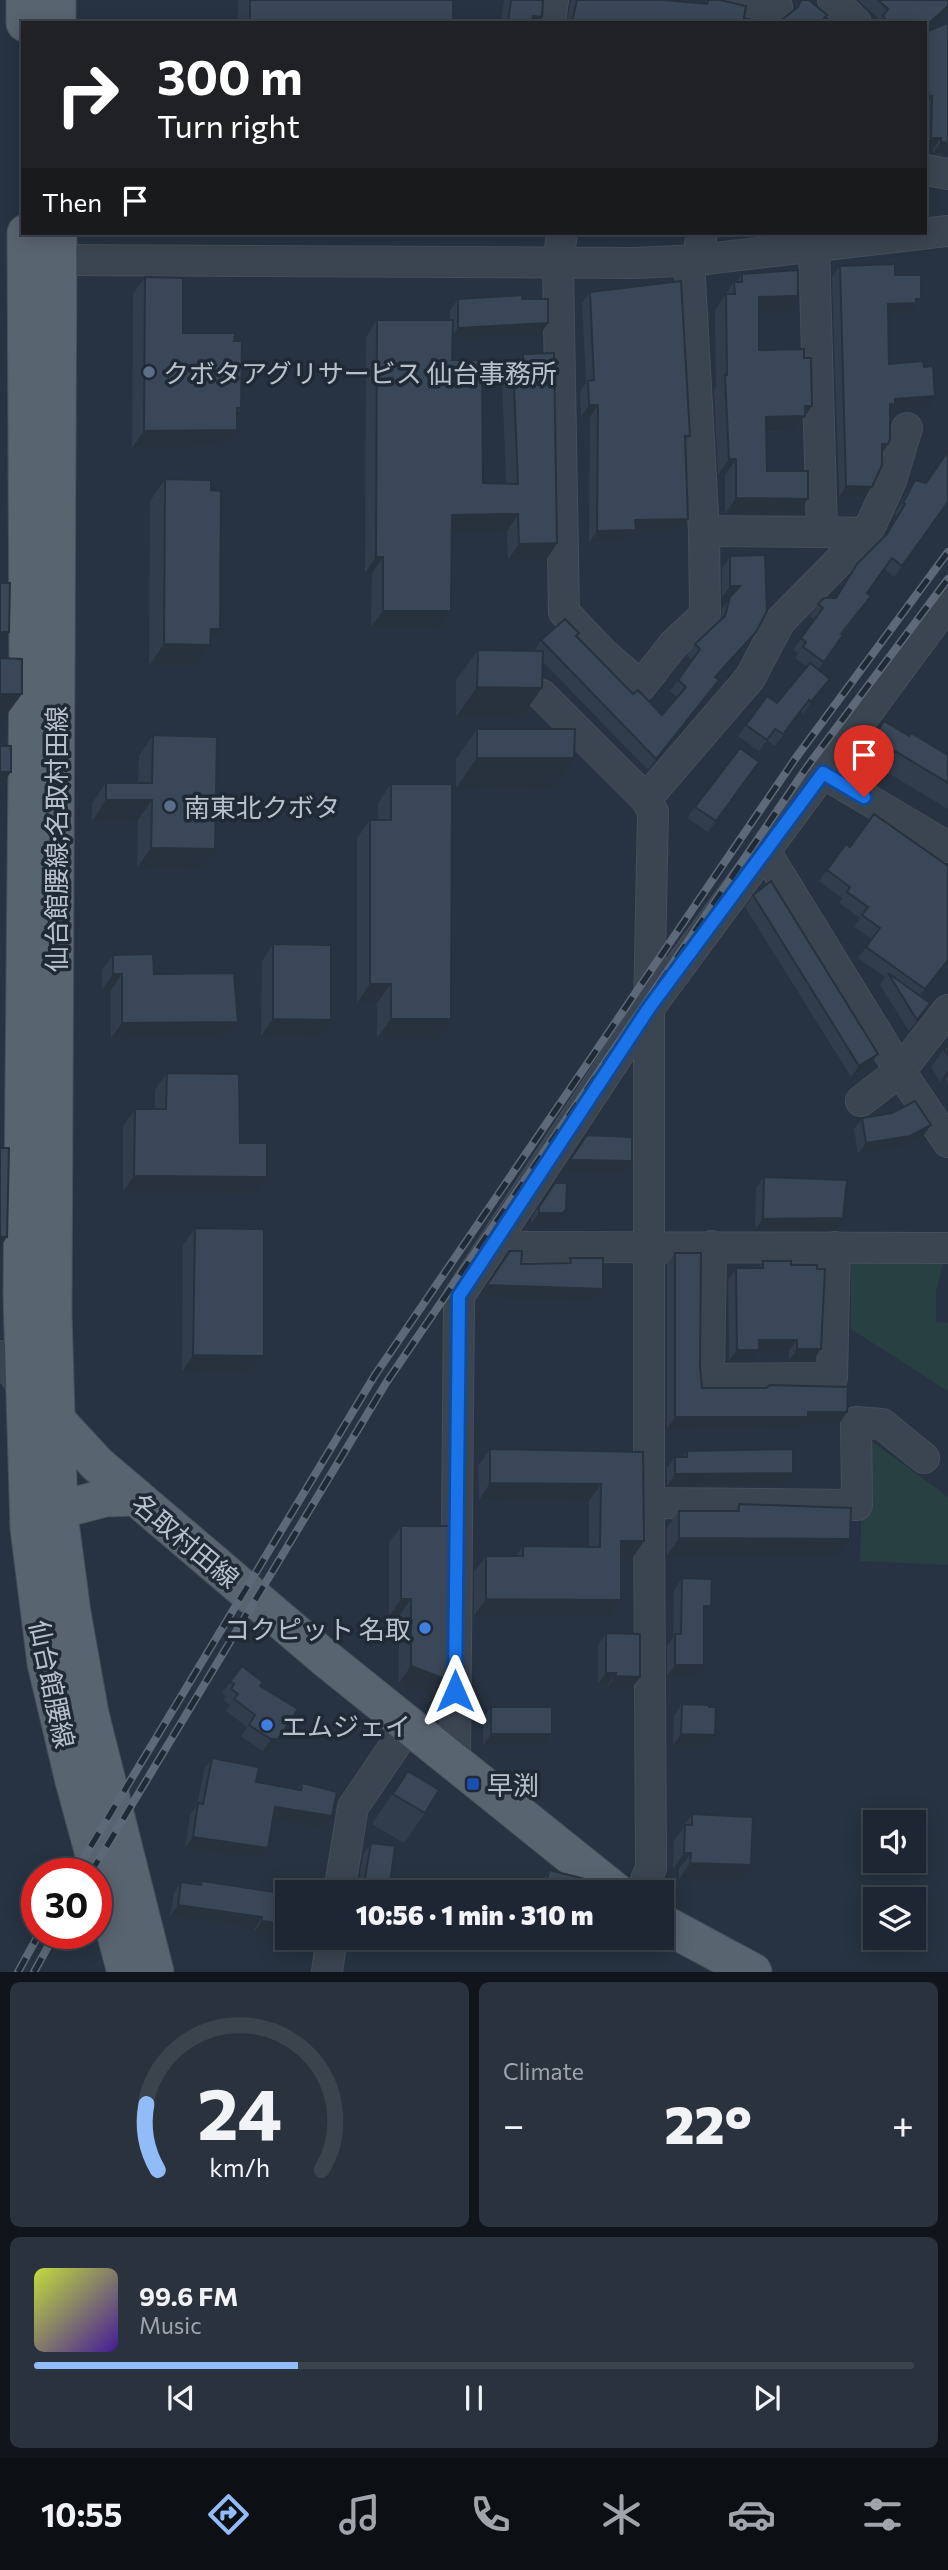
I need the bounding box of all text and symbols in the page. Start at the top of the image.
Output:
text: 300 m [157,45,303,105]
icon: right [42,49,133,140]
text: Turn right [157,105,300,145]
icon: arrive [116,182,154,220]
text: Then [42,186,102,217]
place label: クボタアグリサービス 仙台事務所 [163,357,557,388]
marker: クボタアグリサービス 仙台事務所 [141,364,157,380]
street label: 仙台館腰線;名取村田線 [40,706,71,972]
pin [834,725,894,797]
icon: arrive [845,736,883,774]
place label: 南東北クボタ [184,791,340,822]
marker: 南東北クボタ [162,798,178,814]
street label: 名取村田線 [126,1486,246,1594]
place label: コクピット 名取 [224,1613,411,1644]
street label: 仙台館腰線 [24,1617,82,1751]
marker: コクピット 名取 [417,1620,433,1636]
position arrow [418,1654,492,1728]
place label: エムジェイ [281,1710,411,1741]
marker: エムジェイ [259,1717,275,1733]
place label: 早渕 [487,1769,539,1800]
marker: 早渕 [465,1776,481,1792]
map controls [863,1810,926,1950]
button: sound [863,1810,926,1873]
speed limit sign: 30 [21,1858,112,1949]
button: layers [863,1887,926,1950]
text: 10:56 · 1 min · 310 m [356,1899,593,1930]
text: Climate [503,2057,584,2085]
text: 24 [197,2067,282,2156]
text: 22° [664,2091,752,2155]
text: − [503,2100,525,2147]
text: + [892,2100,914,2147]
text: km/h [209,2152,270,2182]
text: 99.6 FM [139,2280,238,2311]
text: Music [139,2311,202,2339]
icon: previous [162,2379,200,2417]
icon: pause [455,2379,493,2417]
icon: next [748,2379,786,2417]
icon: directions [204,2490,253,2539]
icon: music [335,2490,384,2539]
icon: phone [466,2490,515,2539]
icon: climate [597,2490,646,2539]
icon: car [727,2490,776,2539]
icon: filters [858,2490,907,2539]
text: 10:55 [41,2494,122,2534]

